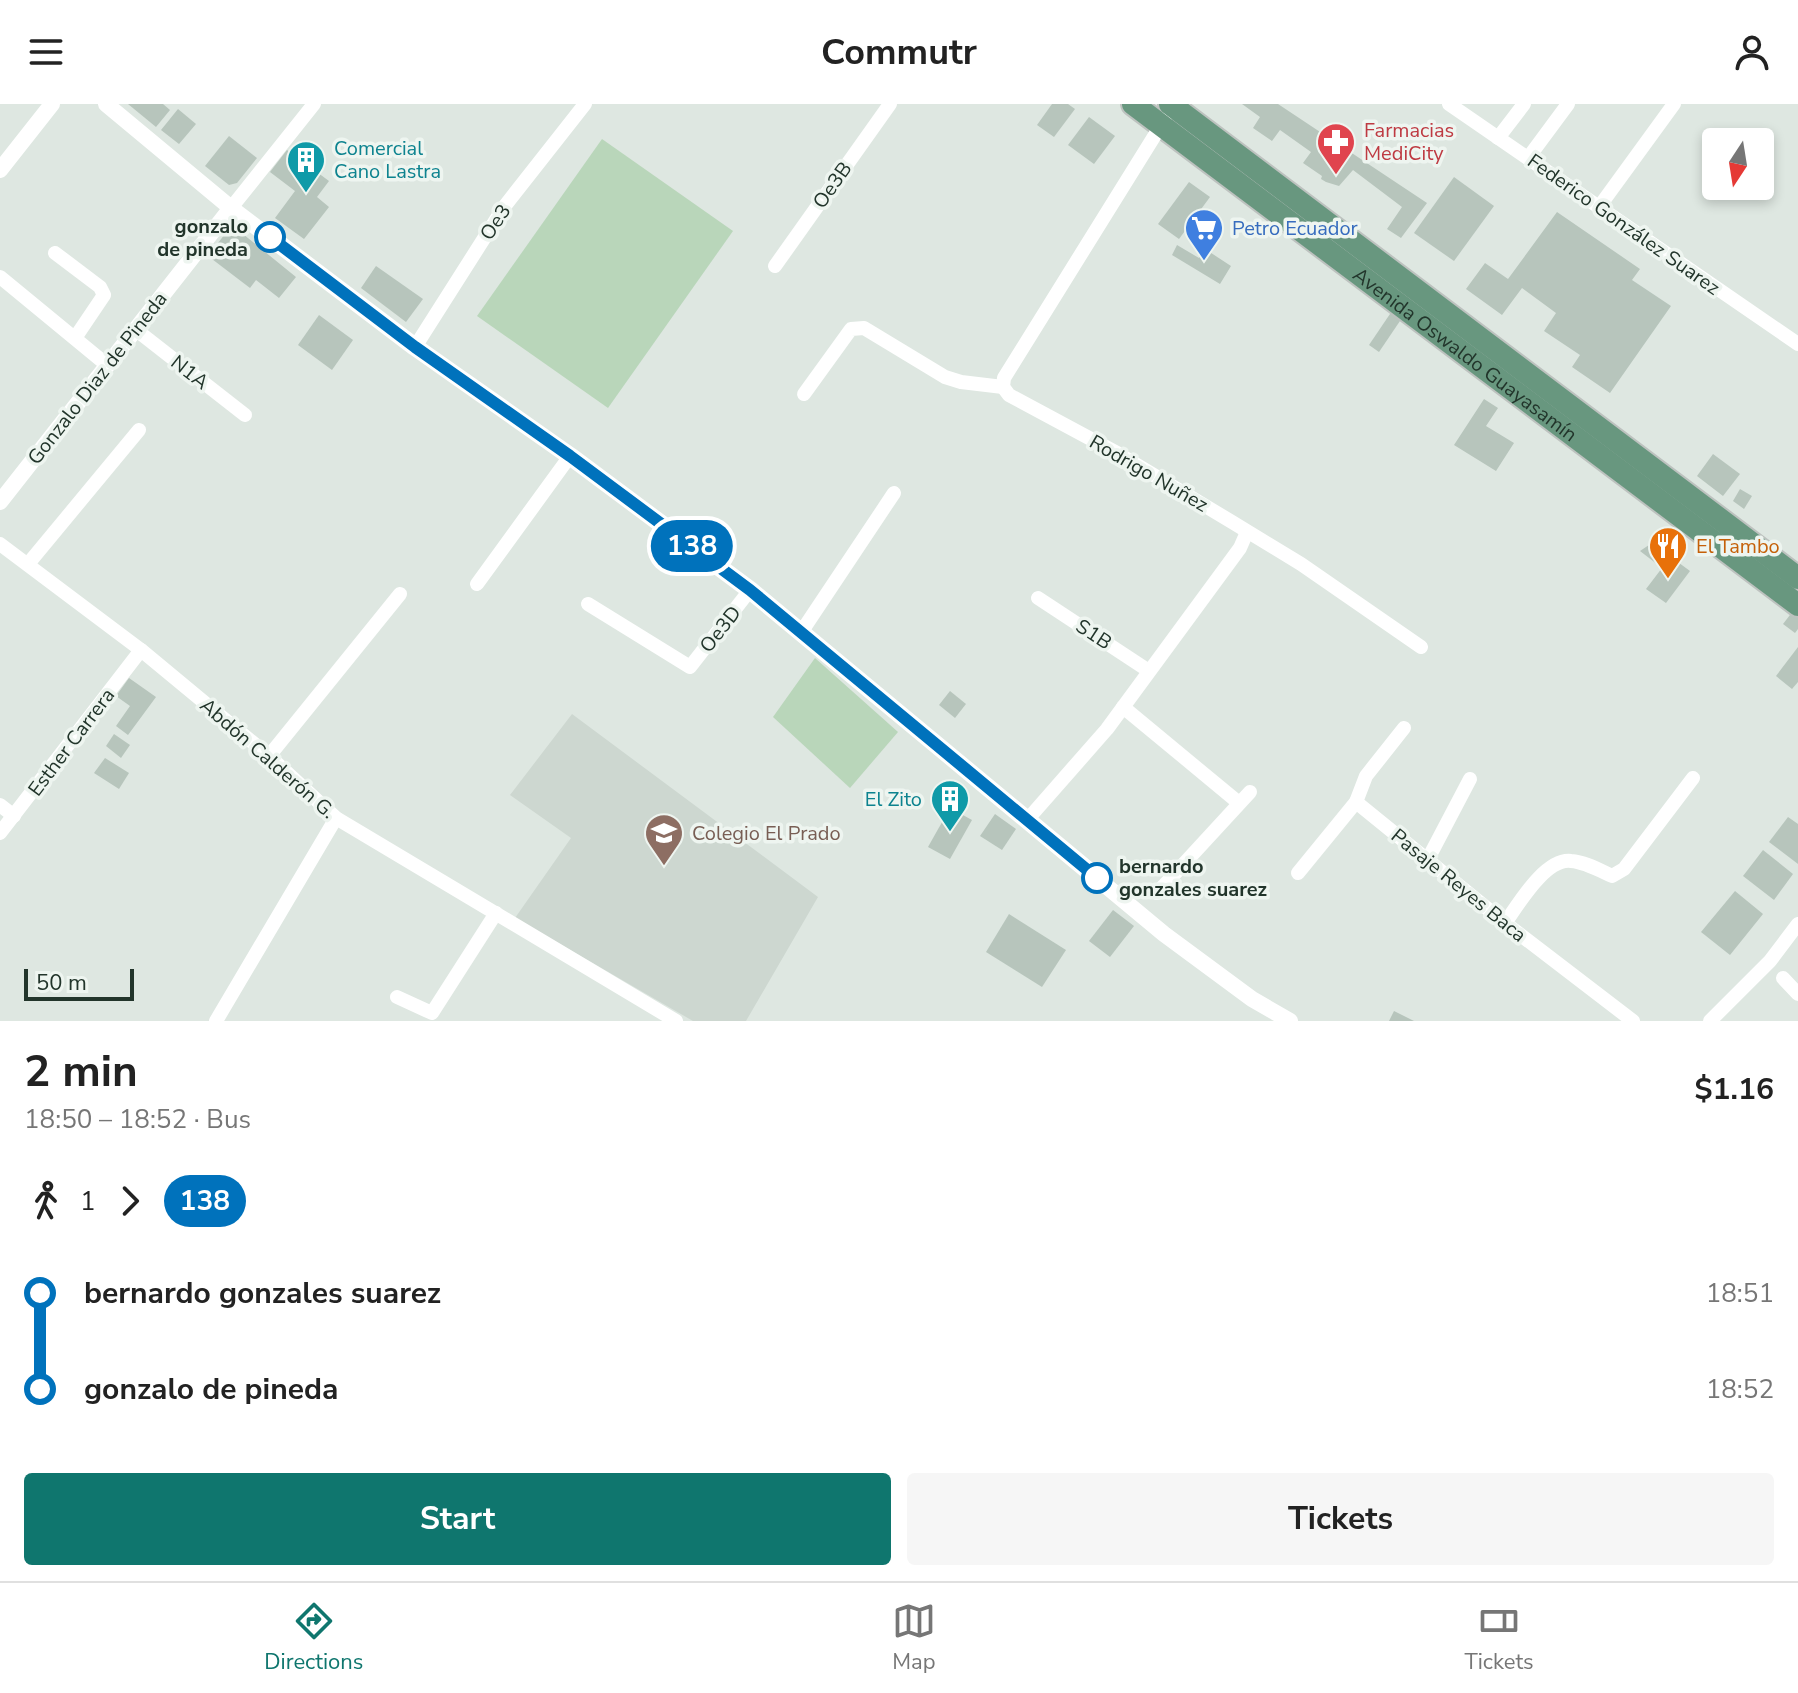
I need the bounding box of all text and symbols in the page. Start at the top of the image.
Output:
text: Commutr [821,28,977,77]
icon: menu [24,30,68,74]
icon: person [1730,30,1774,74]
place label: Farmacias MediCity [1364,117,1454,167]
pharmacy icon: Farmacias MediCity [1315,121,1357,176]
north arrow [1702,128,1774,200]
map controls [1702,128,1774,200]
place label: Comercial Cano Lastra [334,135,441,185]
building icon: Comercial Cano Lastra [285,139,327,194]
street label: Federico González Suarez [1522,148,1725,301]
street label: Oe3B [807,156,858,214]
street label: Oe3 [474,199,517,246]
supermarket icon: Petro Ecuador [1183,207,1225,262]
place label: gonzalo de pineda [157,213,248,263]
place label: Petro Ecuador [1232,215,1358,242]
marker: gonzalo de pineda [255,222,285,252]
street label: Avenida Oswaldo Guayasamín [1347,261,1583,448]
street label: Gonzalo Diaz de Pineda [21,286,173,470]
street label: N1A [165,349,215,396]
street label: Rodrigo Nuñez [1084,429,1213,518]
line badge: 138 [646,520,738,572]
restaurant icon: El Tambo [1647,525,1689,580]
text: 138 [667,527,717,565]
place label: El Tambo [1696,533,1780,560]
street label: Oe3D [693,600,747,658]
street label: S1B [1071,613,1117,656]
street label: Esther Carrera [22,683,121,802]
street label: Abdón Calderón G. [194,692,341,825]
building icon: El Zito [929,778,971,833]
place label: El Zito [865,786,922,813]
school or university icon: Colegio El Prado [643,812,685,867]
place label: Colegio El Prado [692,820,841,847]
street label: Pasaje Reyes Baca [1385,822,1532,948]
place label: bernardo gonzales suarez [1119,853,1267,903]
marker: bernardo gonzales suarez [1082,863,1112,893]
scale bar [24,965,134,1001]
text: 50 m [36,968,87,998]
text: 2 min [24,1042,138,1102]
text: $1.16 [1695,1069,1774,1110]
text: 18:50 – 18:52 · Bus [24,1102,251,1137]
icon: walk [24,1179,68,1223]
icon: forward [108,1179,152,1223]
text: 138 [180,1182,230,1220]
text: 1 [80,1184,96,1219]
text: bernardo gonzales suarez [84,1273,441,1314]
text: 18:51 [1706,1276,1774,1311]
text: gonzalo de pineda [84,1369,338,1410]
text: 18:52 [1706,1372,1774,1407]
button: Start [24,1473,891,1565]
button: Tickets [907,1473,1774,1565]
tab: Directions [264,1599,363,1677]
tab: Map [892,1599,936,1677]
tab: Tickets [1464,1599,1534,1677]

